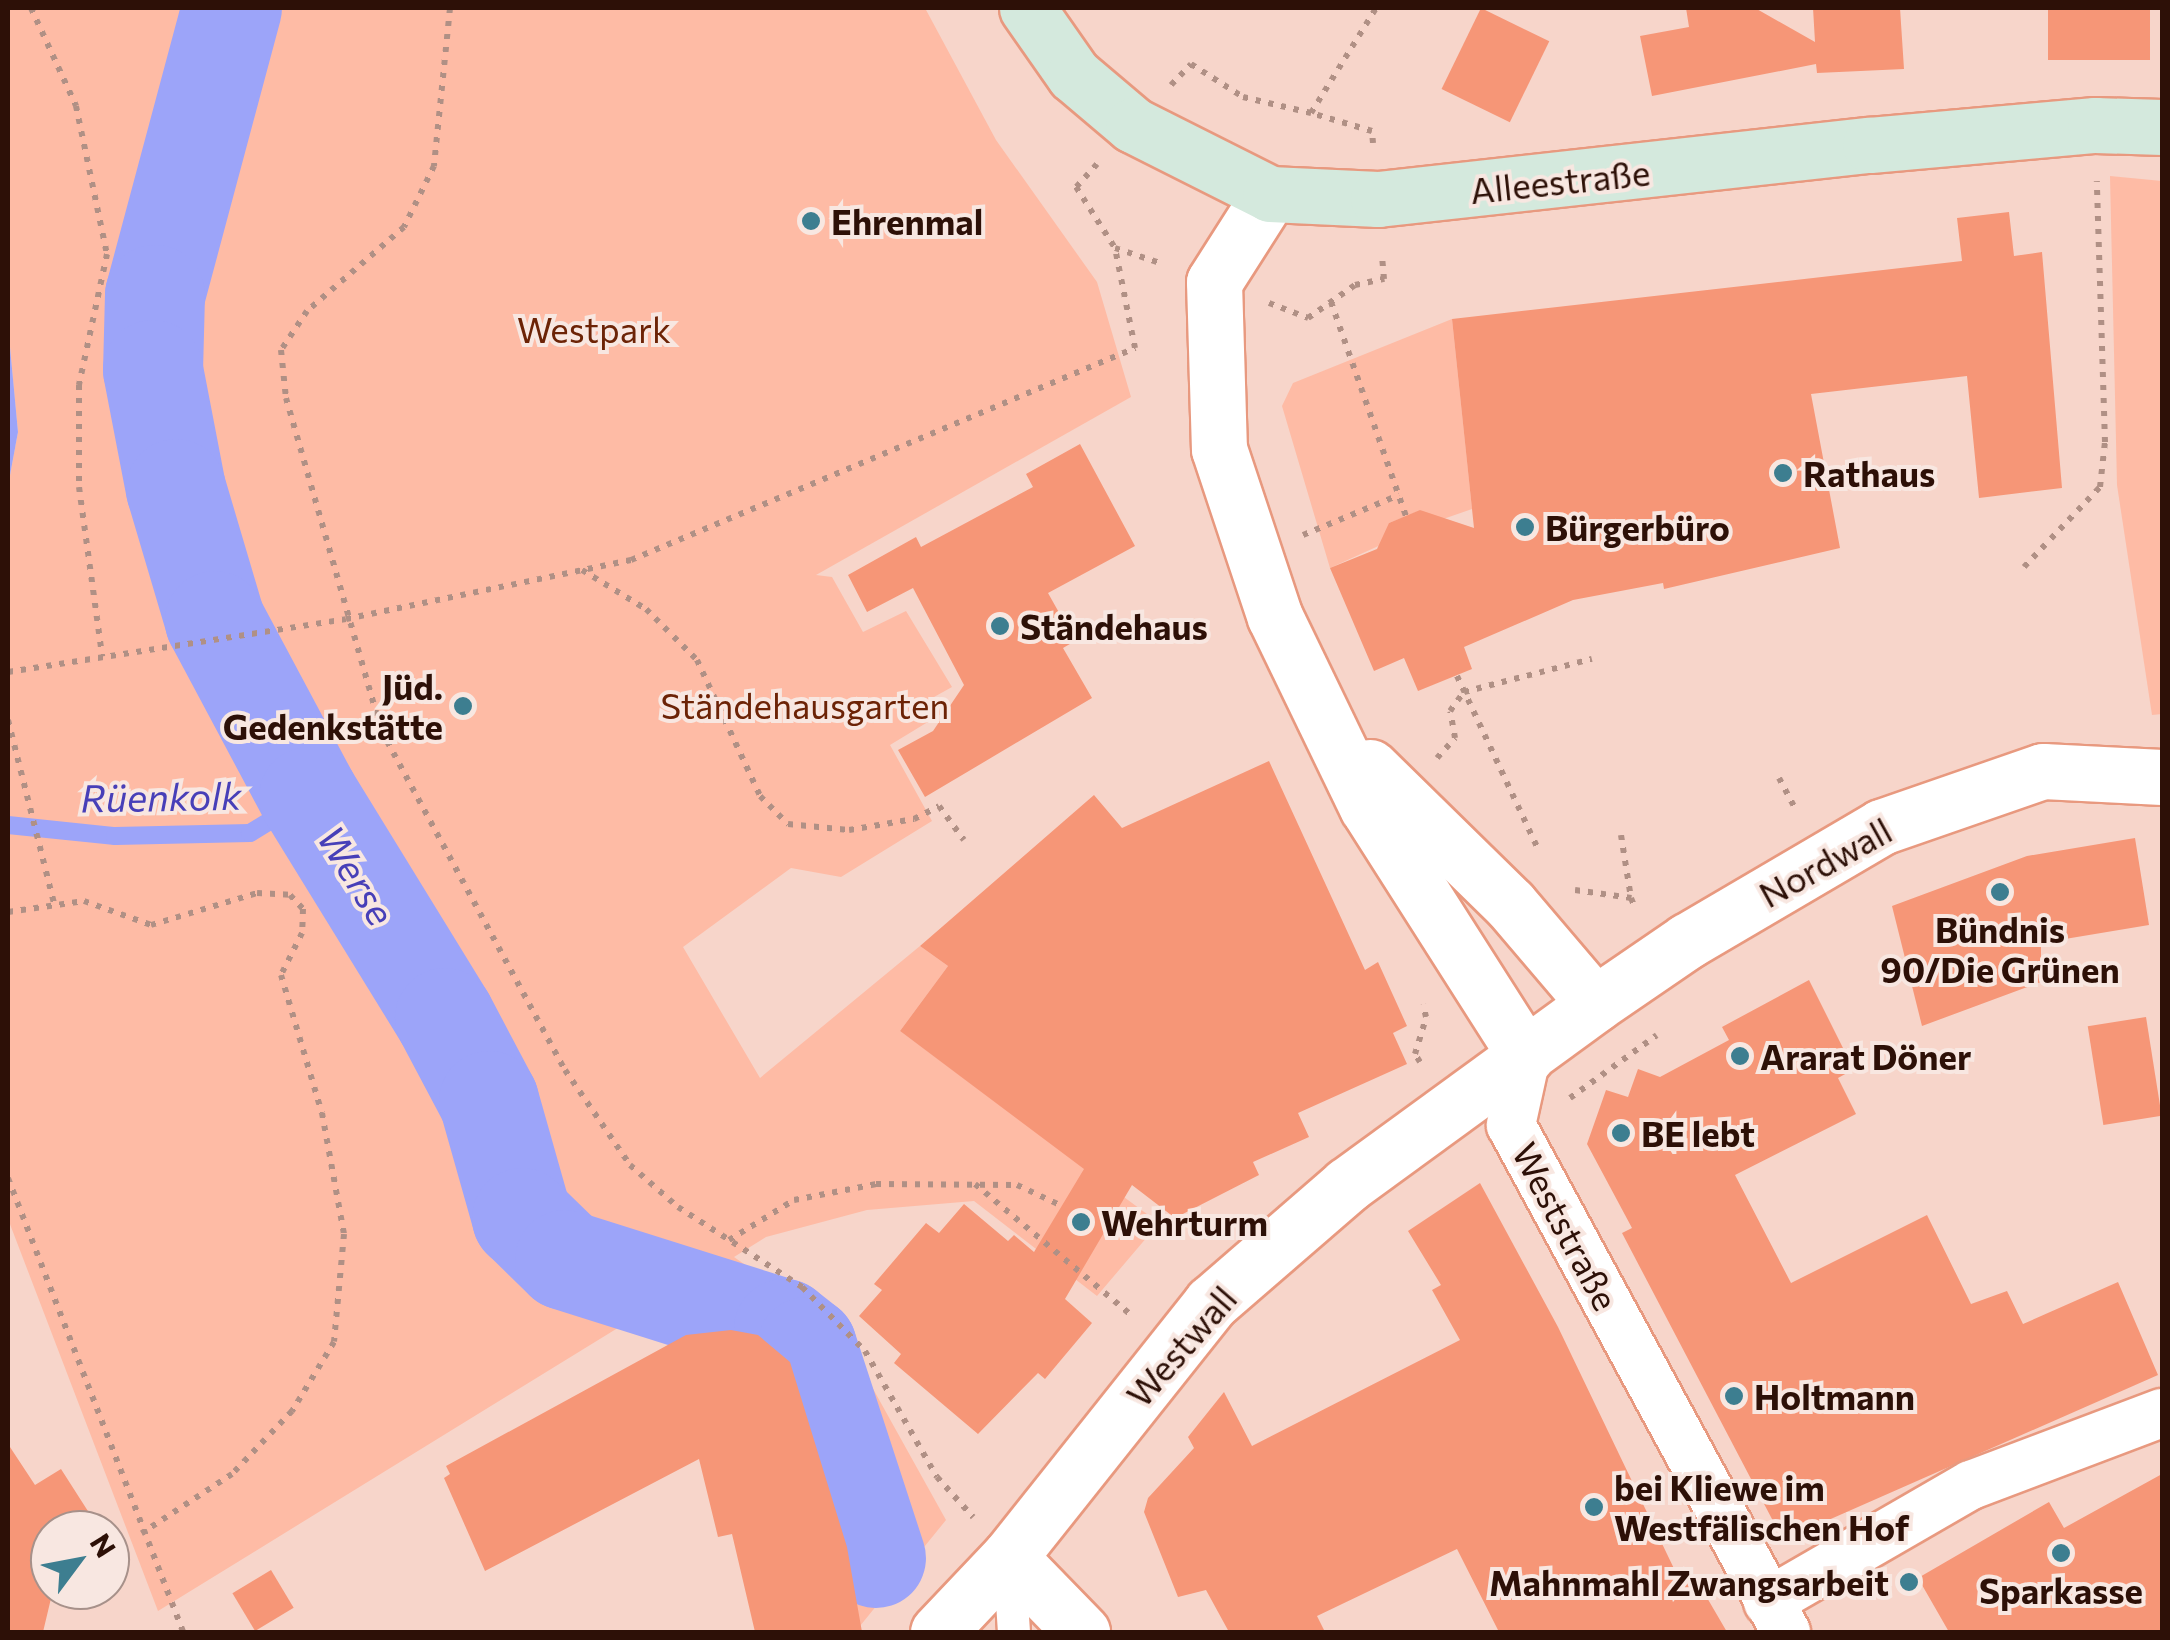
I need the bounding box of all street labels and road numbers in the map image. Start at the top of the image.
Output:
street label: Alleestraße [1468,151,1652,211]
street label: Nordwall [1752,809,1898,915]
street label: Weststraße [1504,1135,1628,1317]
street label: Westwall [1117,1277,1245,1415]

